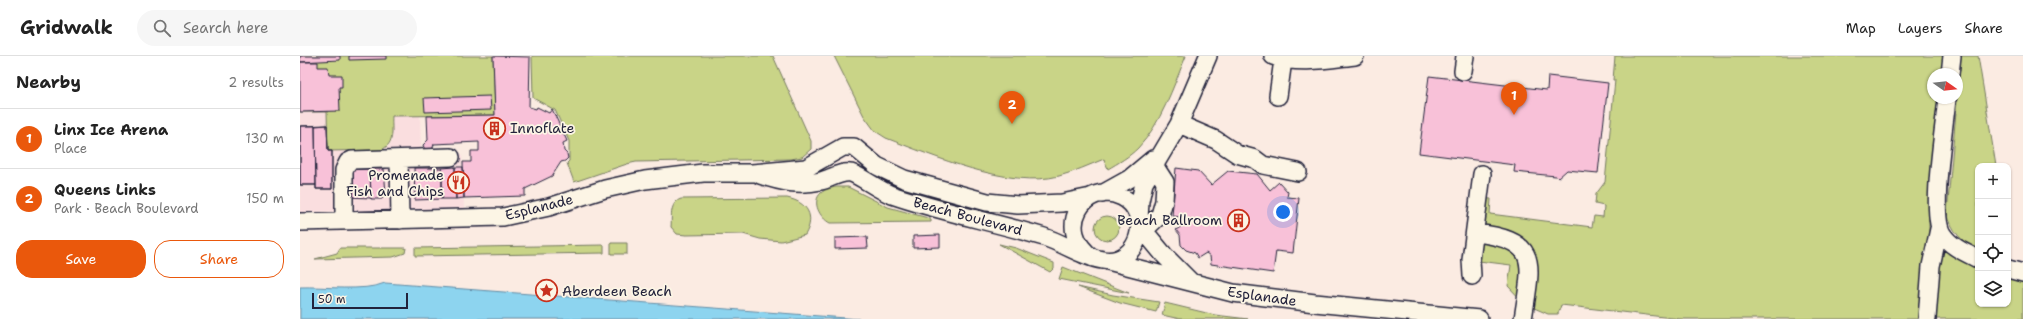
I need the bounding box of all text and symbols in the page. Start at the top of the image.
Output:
search box [137,10,417,46]
text: Gridwalk [20,15,113,40]
icon: search [151,17,173,39]
text: Search here [183,18,269,38]
text: Map [1846,19,1876,37]
text: Layers [1898,19,1942,37]
text: Share [1964,19,2003,37]
north arrow [1927,68,1963,104]
text: Nearby [16,71,81,93]
text: 2 results [228,74,284,91]
pin: 1 [1501,82,1527,115]
pin: 2 [999,91,1025,124]
building icon: Innoflate [481,115,507,141]
place label: Innoflate [510,119,574,137]
text: Linx Ice Arena [54,120,168,140]
text: 1 [26,130,32,147]
text: 130 m [246,130,284,147]
text: Place [54,140,87,157]
map controls [1975,163,2011,307]
button: + [1975,163,2011,199]
place label: Promenade Fish and Chips [346,166,444,200]
restaurant icon: Promenade Fish and Chips [446,170,472,196]
text: Queens Links [54,180,156,200]
text: 2 [24,190,34,207]
text: 150 m [246,190,284,207]
street label: Esplanade [503,190,575,224]
street label: Beach Boulevard [911,193,1025,239]
button: − [1975,199,2011,235]
text: Park · Beach Boulevard [54,200,199,217]
your location [1273,202,1293,222]
building icon: Beach Ballroom [1225,207,1251,233]
place label: Beach Ballroom [1117,211,1222,229]
button: locate [1975,235,2011,271]
button: Save [16,240,146,278]
button: Share [154,240,284,278]
button: layers [1975,271,2011,307]
place icon: Aberdeen Beach [534,278,560,304]
place label: Aberdeen Beach [562,282,672,300]
street label: Esplanade [1226,282,1298,310]
scale bar [312,291,408,310]
text: 50 m [318,292,346,307]

